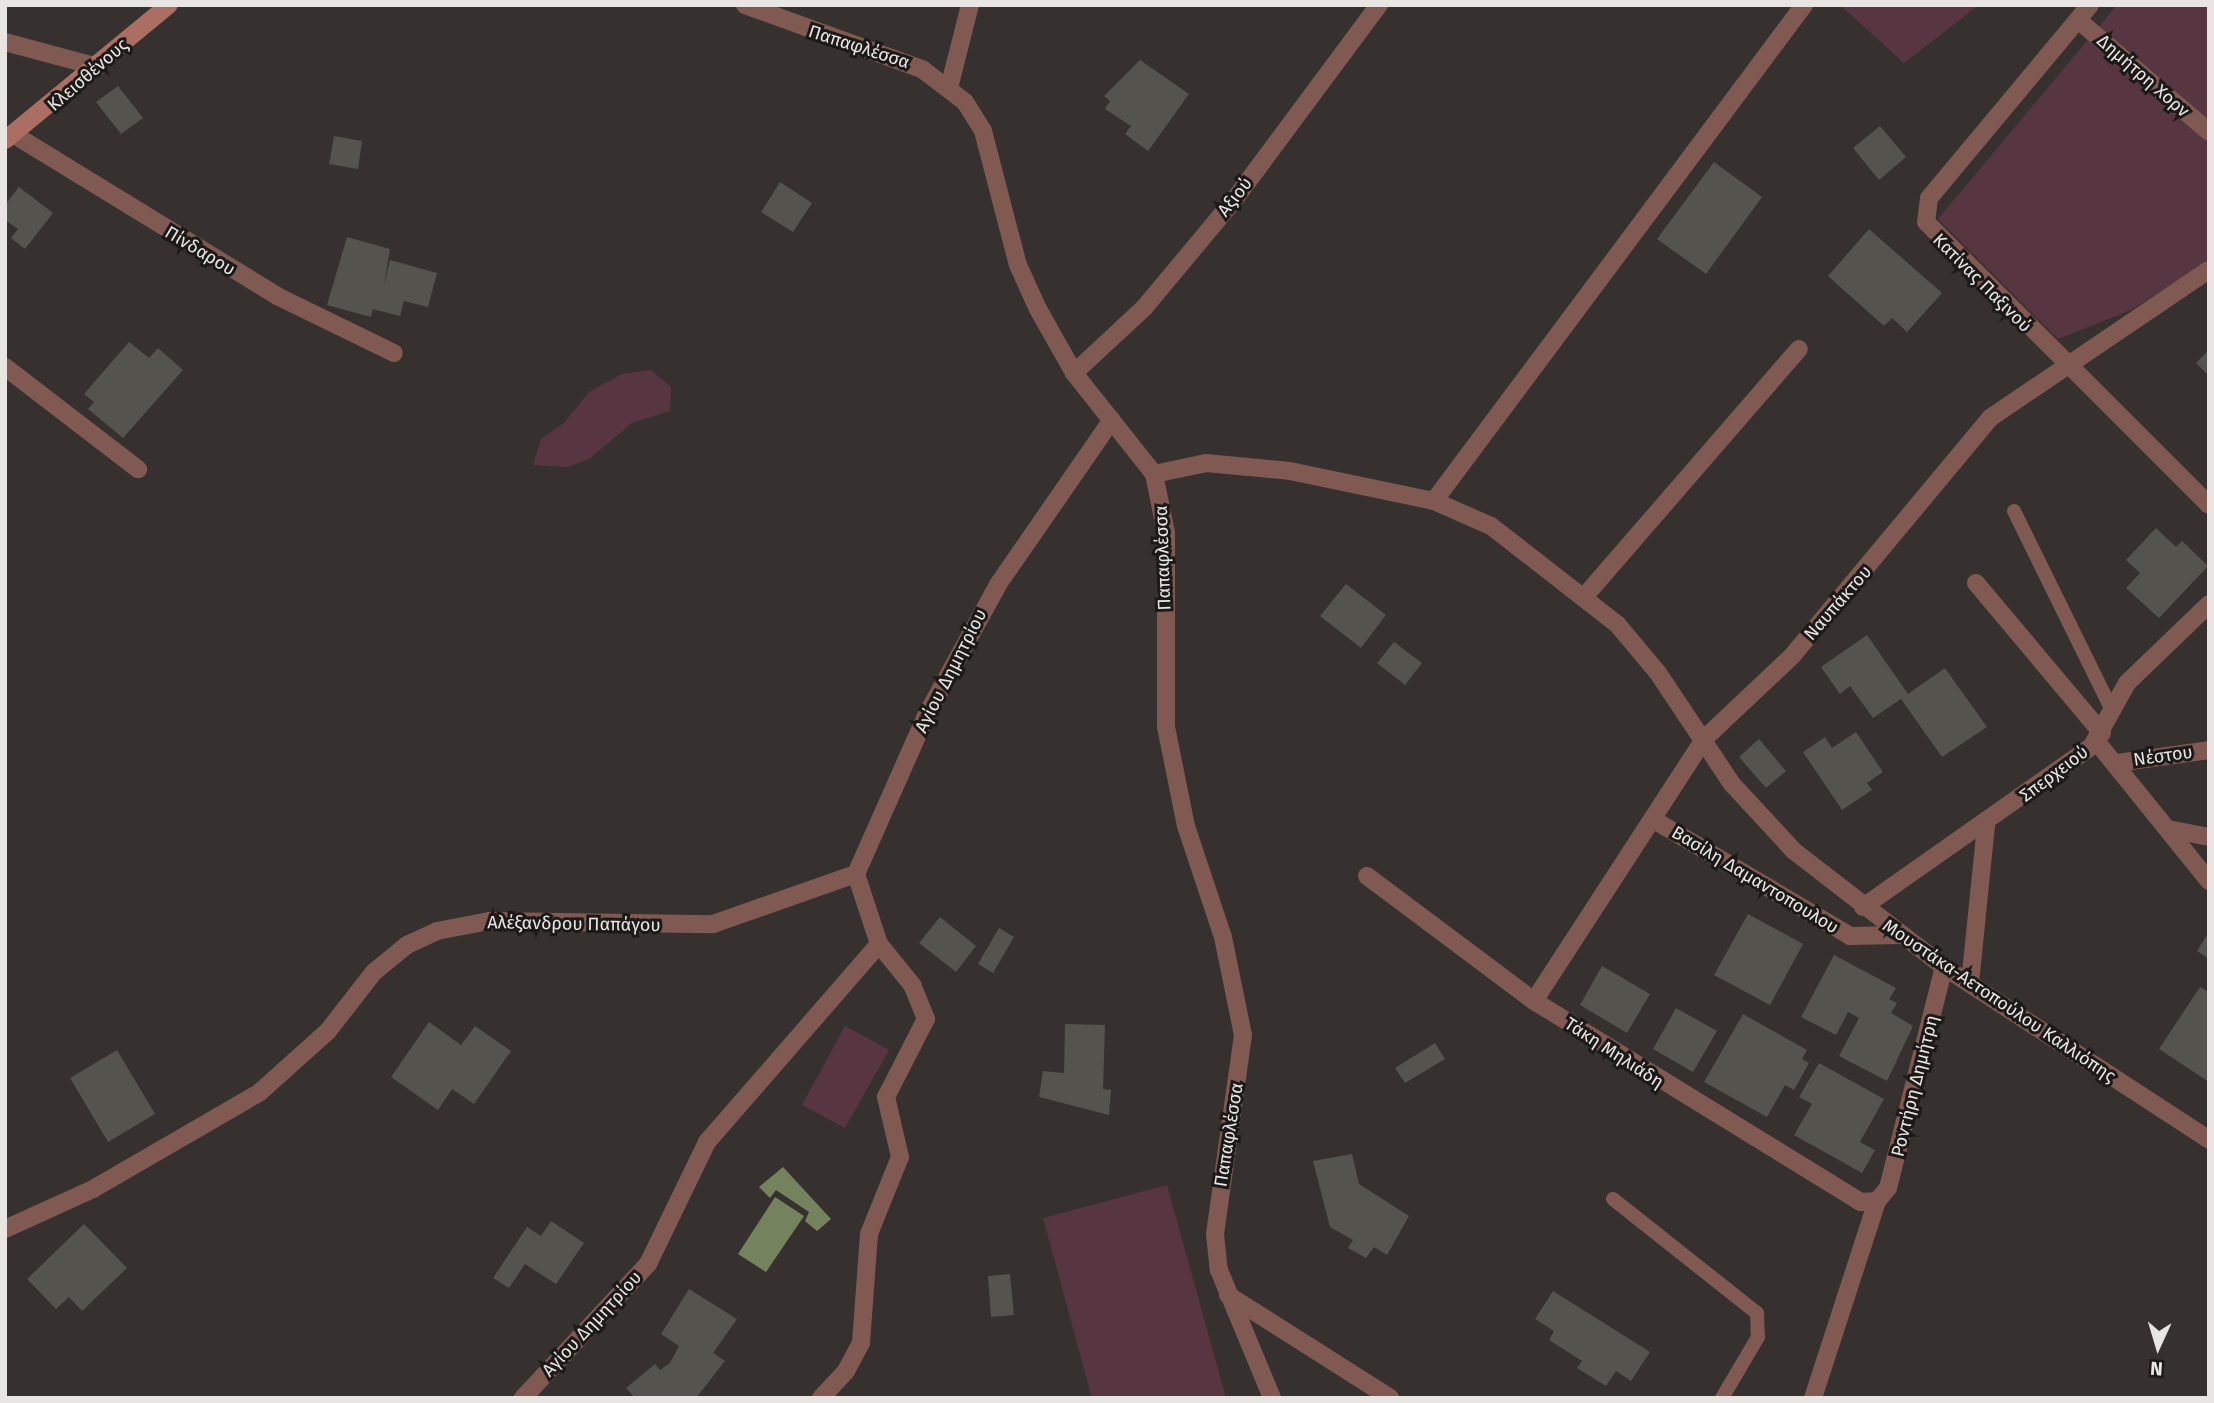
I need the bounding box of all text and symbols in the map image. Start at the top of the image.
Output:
street label: Παπαφλέσσα [806,20,912,74]
street label: Δημήτρη Χορν [2092,30,2194,122]
street label: Κλεισθένους [43,34,133,116]
street label: Αξιού [1213,173,1257,221]
street label: Πίνδαρου [161,222,239,280]
street label: Κατίνας Παξινού [1928,229,2036,337]
street label: Παπαφλέσσα [1150,505,1176,611]
street label: Ναυπάκτου [1800,561,1876,645]
street label: Αγίου Δημητρίου [910,605,992,737]
street label: Σπερχειού [2016,741,2092,807]
street label: Νέστου [2132,741,2194,771]
street label: Βασίλη Δαμαντοπουλου [1668,822,1842,938]
street label: Αλέξανδρου Παπάγου [487,912,661,936]
street label: Μουστάκα-Αετοπούλου Καλλιόπης [1878,915,2120,1087]
street label: Τάκη Μηλιάδη [1560,1013,1668,1093]
street label: Ροντήρη Δημήτρη [1887,1013,1943,1159]
street label: Παπαφλέσσα [1210,1081,1248,1189]
street label: Αγίου Δημητρίου [538,1267,646,1381]
north arrow [2123,1312,2193,1382]
text: N [2149,1357,2164,1380]

